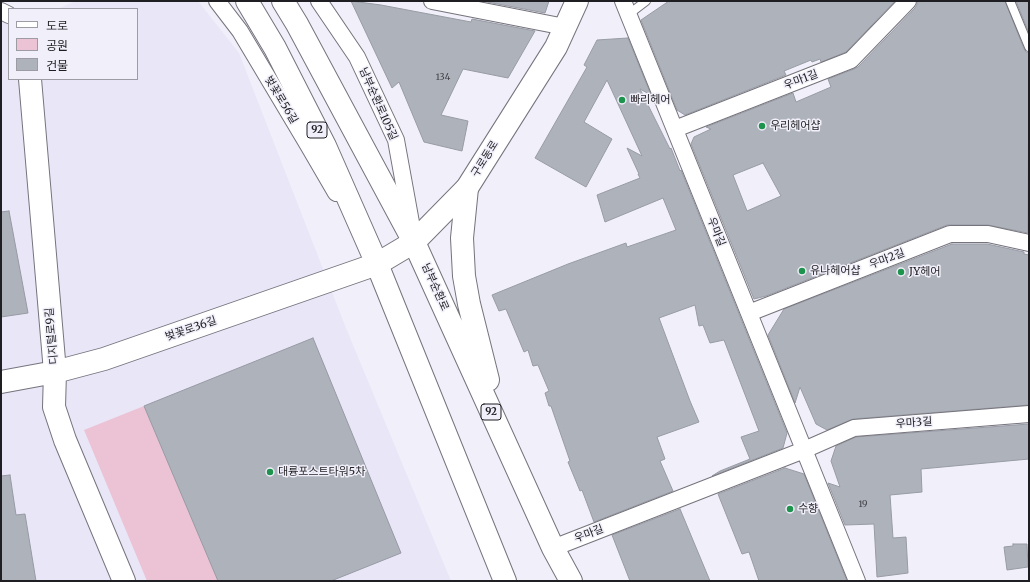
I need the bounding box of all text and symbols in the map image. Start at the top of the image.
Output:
legend [8,8,138,80]
text: 도로 [46,18,68,33]
text: 공원 [46,38,68,53]
text: 건물 [46,58,68,73]
street label: 남부순환로105길 [356,65,400,143]
street label: 우마1길 [782,68,820,92]
house number: 134 [436,72,450,82]
street label: 벚꽃로56길 [262,74,300,126]
place label: 빠리헤어 [630,93,670,107]
marker: 빠리헤어 [617,95,627,105]
place label: 우리헤어샵 [770,119,821,133]
marker: 우리헤어샵 [757,121,767,131]
road number: 92 [307,122,327,138]
street label: 구로동로 [469,138,501,180]
street label: 우마길 [704,215,728,249]
street label: 우마2길 [867,246,907,272]
street label: 남부순환로 [419,261,451,313]
place label: 유나헤어샵 [810,264,861,278]
place label: JY헤어 [909,265,940,279]
marker: 유나헤어샵 [797,266,807,276]
marker: JY헤어 [896,267,906,277]
street label: 디지털로9길 [43,307,61,365]
street label: 벚꽃로36길 [164,314,218,344]
road number: 92 [481,404,501,420]
street label: 우마3길 [895,415,933,431]
place label: 대륭포스트타워5차 [278,465,365,479]
marker: 대륭포스트타워5차 [265,467,275,477]
house number: 19 [858,499,868,509]
place label: 수향 [798,502,818,516]
marker: 수향 [785,504,795,514]
street label: 우마길 [572,522,606,546]

